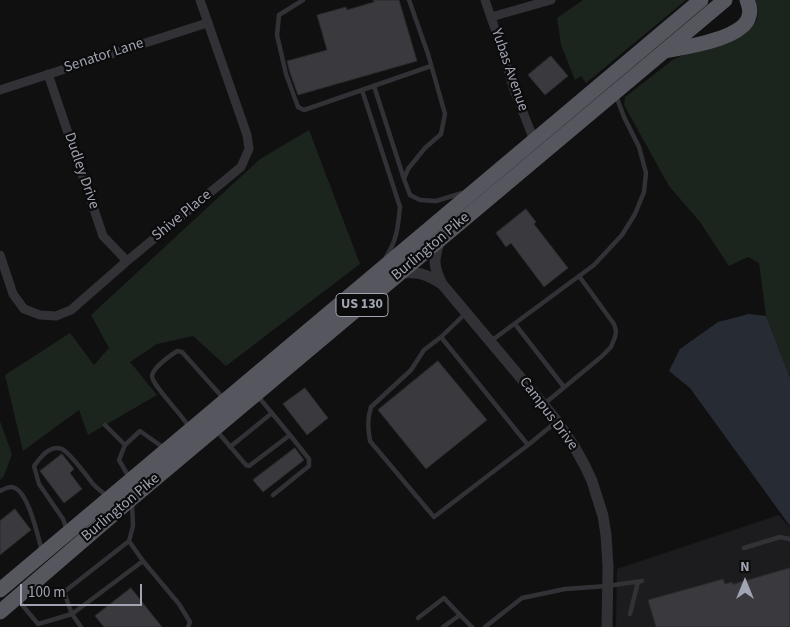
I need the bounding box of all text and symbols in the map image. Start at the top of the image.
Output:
street label: Yubas Avenue [486,26,532,114]
street label: Senator Lane [62,35,146,77]
street label: Dudley Drive [60,130,102,212]
street label: Shive Place [149,187,215,245]
street label: Burlington Pike [388,209,474,285]
road number: US 130 [336,294,388,316]
street label: Campus Drive [515,374,581,454]
street label: Burlington Pike [78,470,164,546]
north arrow [720,557,770,607]
text: N [740,557,750,577]
scale bar [22,574,145,606]
text: 100 m [28,582,66,603]

